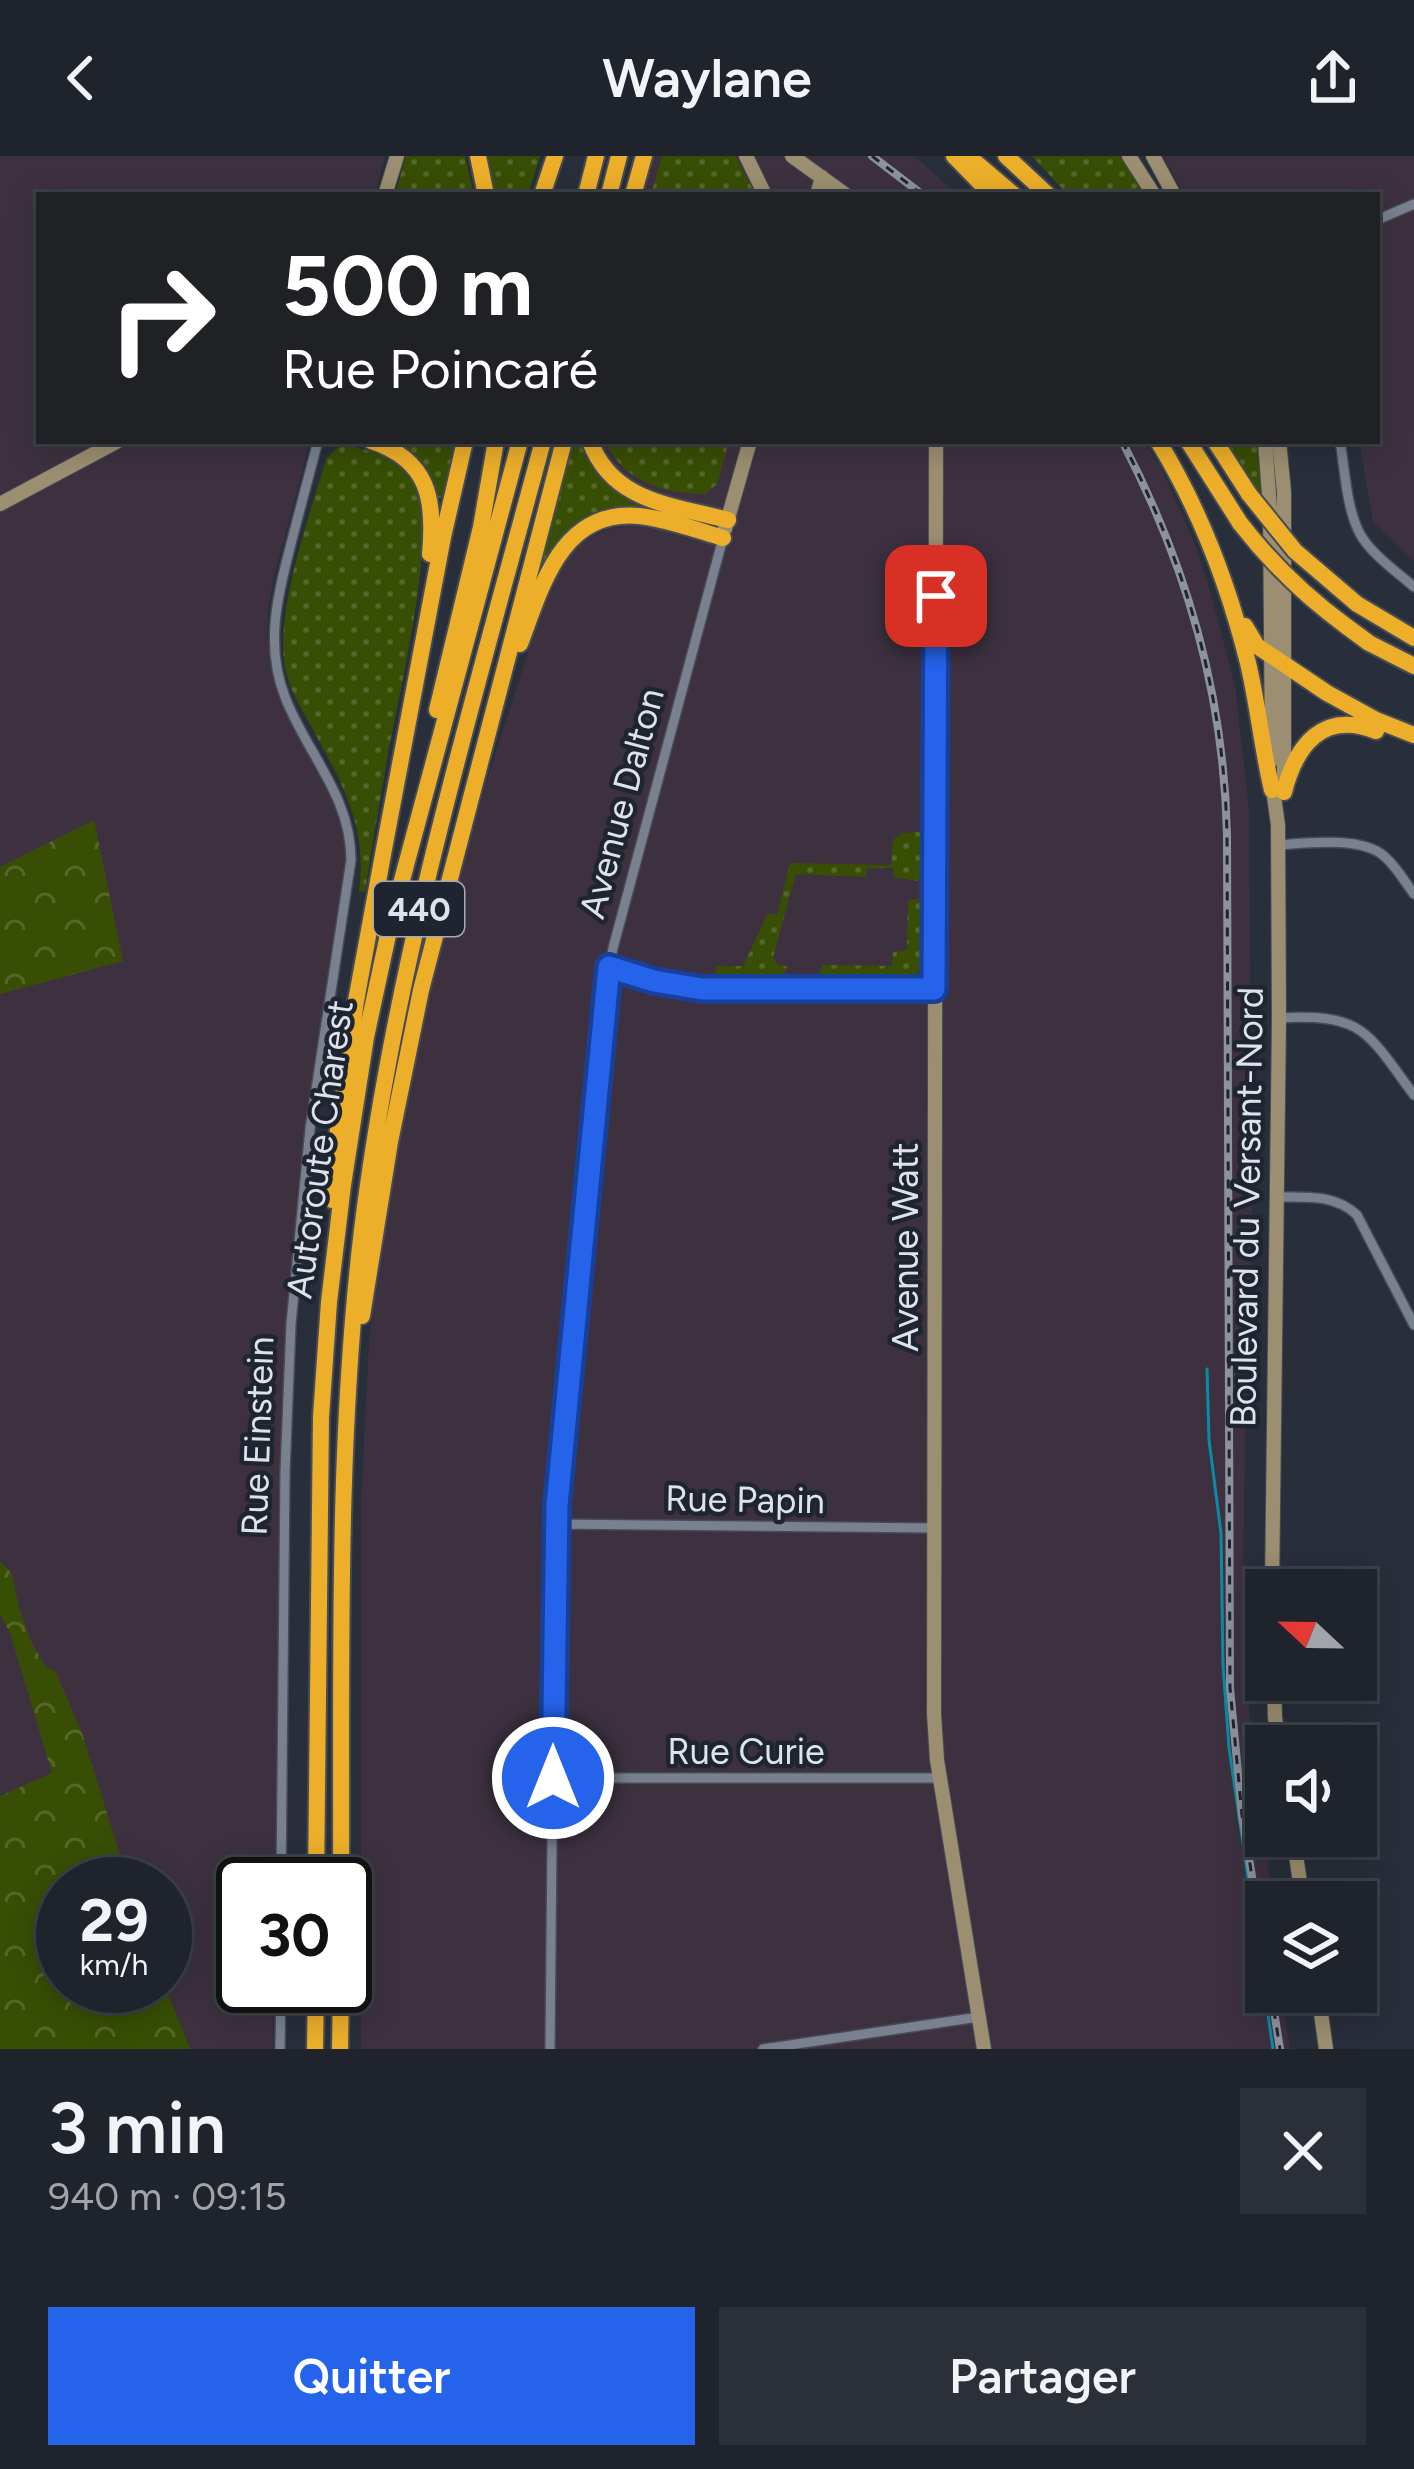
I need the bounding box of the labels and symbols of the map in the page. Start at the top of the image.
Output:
pin [885,545,987,647]
street label: Avenue Dalton [570,684,673,923]
road number: 440 [374,882,464,936]
street label: Boulevard du Versant-Nord [1221,987,1272,1427]
street label: Autoroute Charest [277,997,362,1301]
street label: Avenue Watt [884,1142,927,1352]
street label: Rue Einstein [233,1336,282,1536]
street label: Rue Papin [665,1477,825,1522]
north arrow [1245,1569,1377,1701]
position arrow [490,1715,616,1841]
street label: Rue Curie [667,1730,825,1773]
speed limit sign: 30 [216,1857,372,2013]

